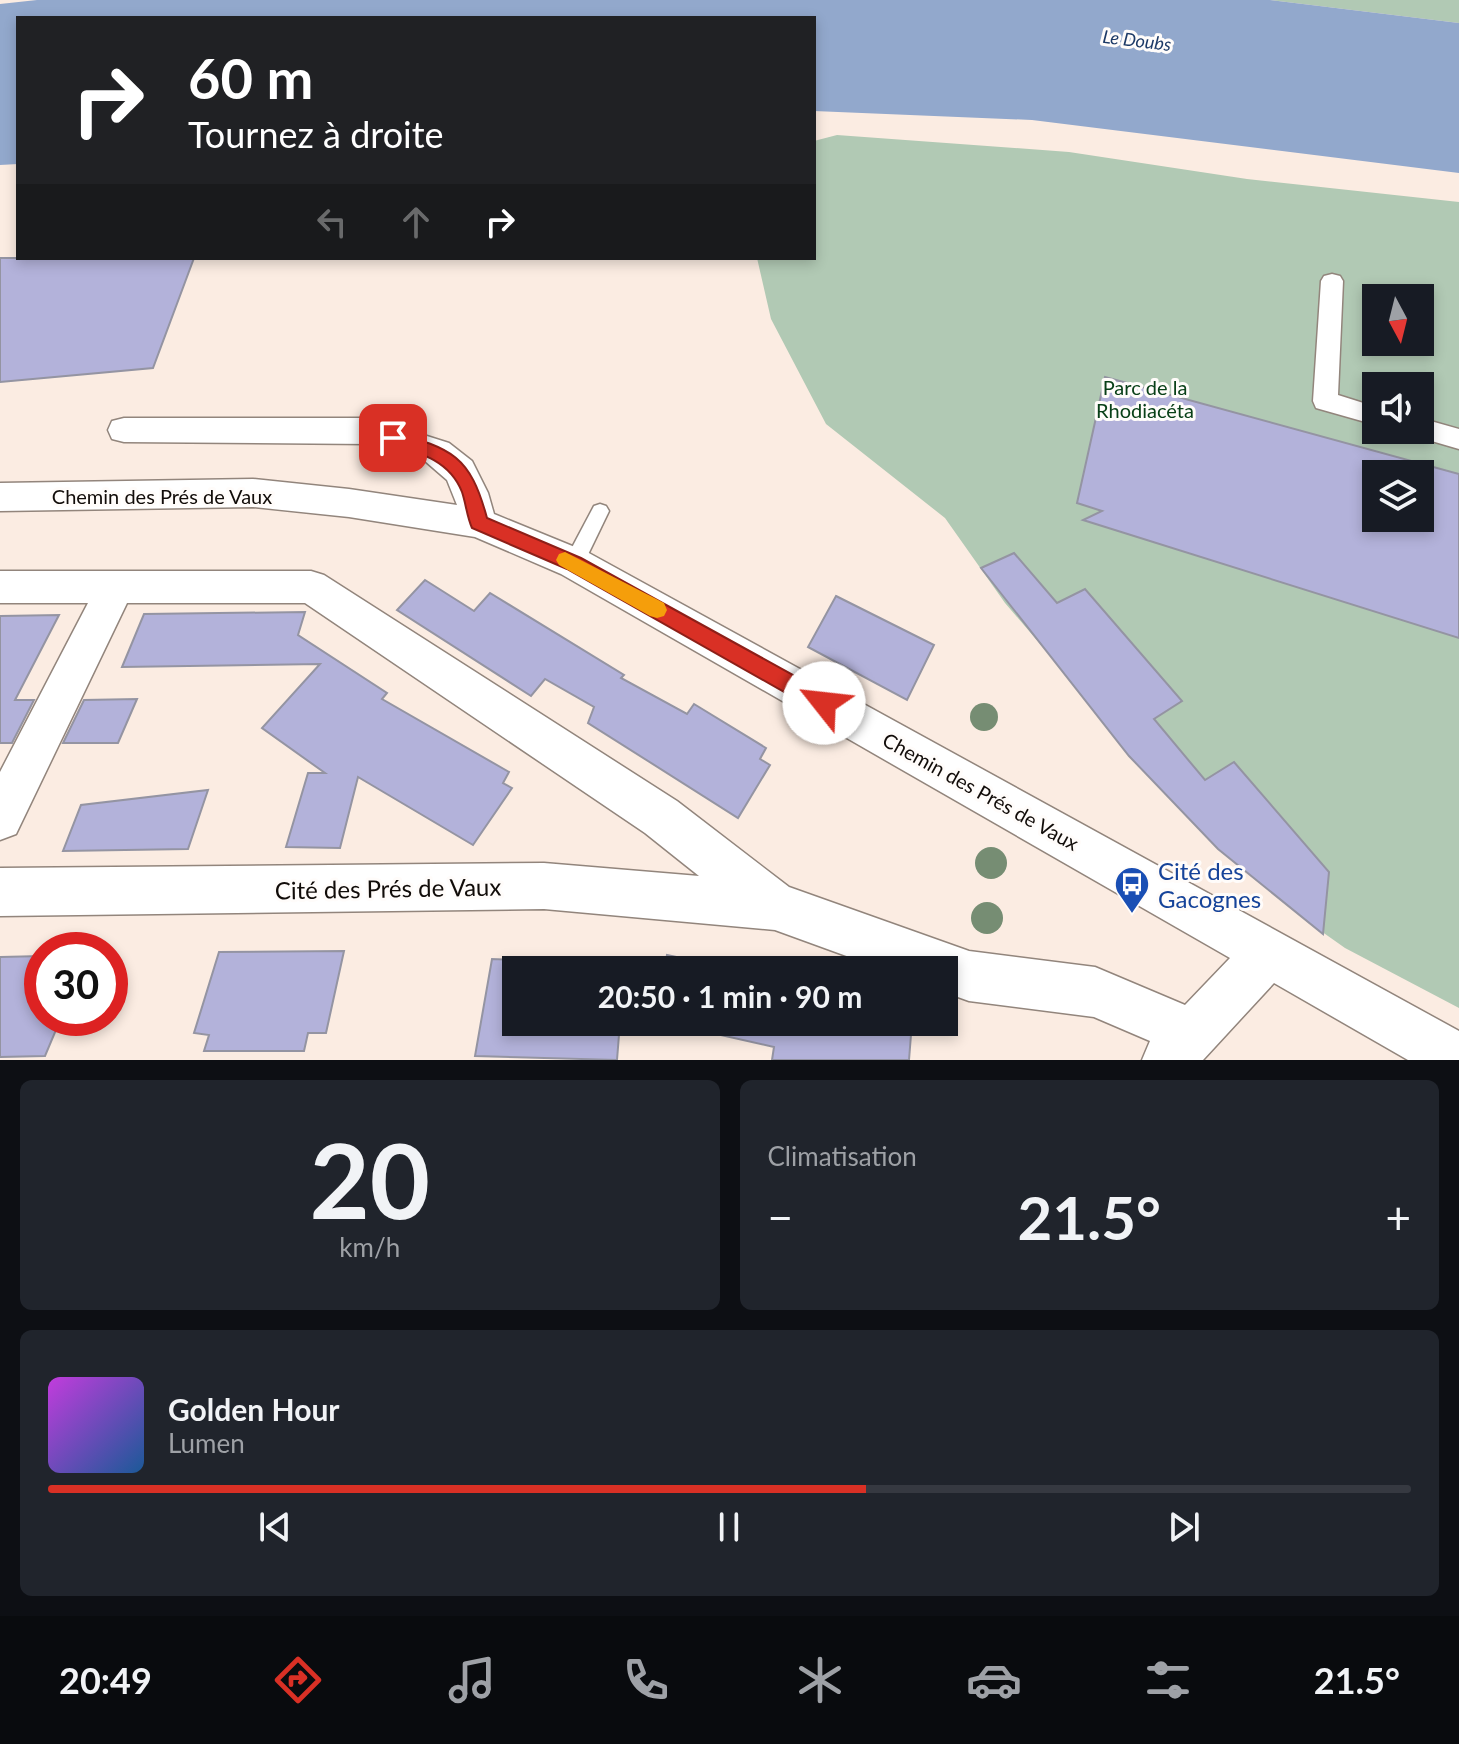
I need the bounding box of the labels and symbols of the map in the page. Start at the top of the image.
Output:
water label: Le Doubs [1101,25,1173,55]
north arrow [1362,284,1434,356]
park label: Parc de la Rhodiacéta [1096,375,1194,422]
pin [359,404,427,472]
street label: Chemin des Prés de Vaux [52,484,272,508]
position arrow [782,661,866,745]
street label: Chemin des Prés de Vaux [879,727,1083,855]
place label: Cité des Gacognes [1158,856,1261,913]
bus stop icon: Cité des Gacognes [1113,865,1151,915]
street label: Cité des Prés de Vaux [274,872,502,904]
speed limit sign: 30 [24,932,128,1036]

